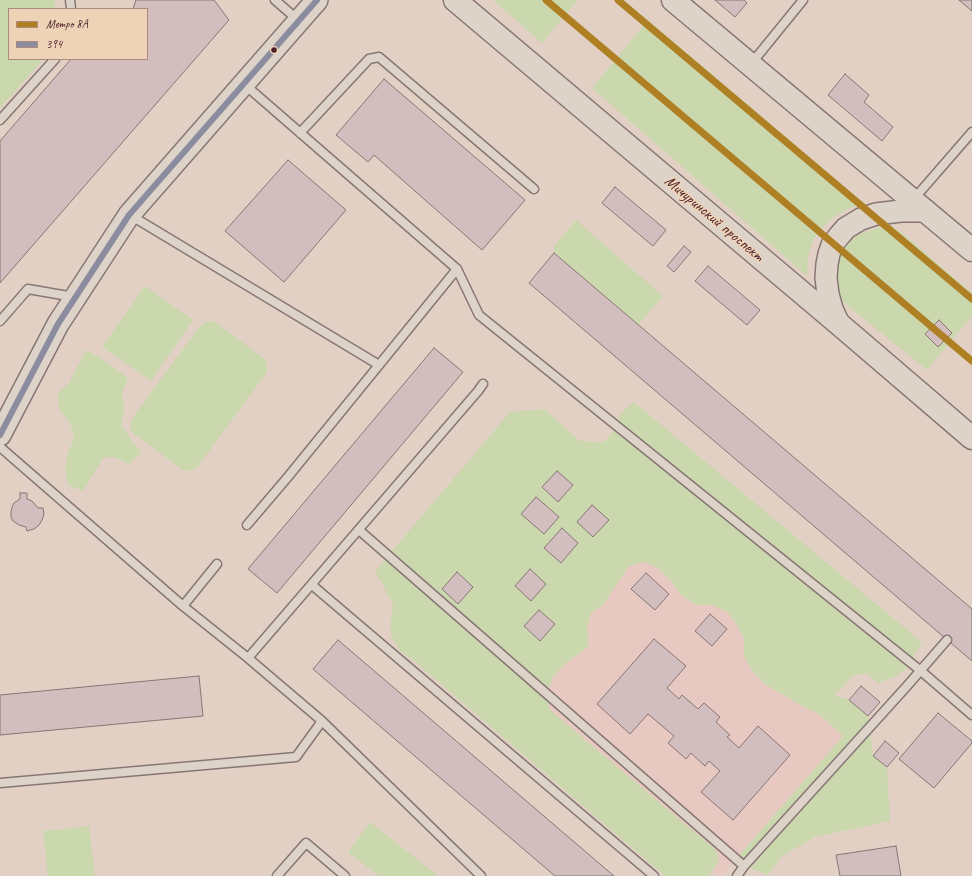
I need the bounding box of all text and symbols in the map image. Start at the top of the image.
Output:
legend [8,8,148,60]
text: Метро 8А [46,16,88,32]
text: 394 [46,36,62,52]
unlabelled marker [269,45,279,55]
street label: Мичуринский проспект [660,172,768,266]

